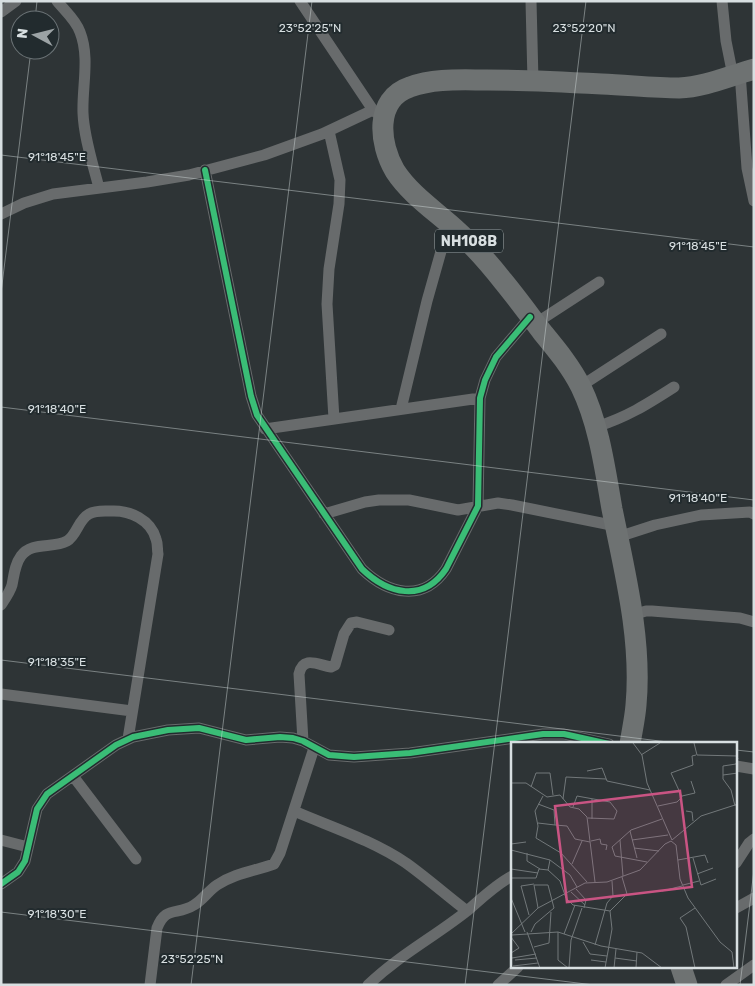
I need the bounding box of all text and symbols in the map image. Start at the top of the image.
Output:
north arrow [10,10,60,60]
text: 23°52'25"N [279,21,341,35]
text: 23°52'20"N [552,21,616,35]
text: N [14,27,32,40]
text: 91°18'45"E [28,150,86,164]
road number: NH108B [435,230,503,252]
text: 91°18'45"E [669,239,727,253]
text: 91°18'40"E [28,402,86,416]
text: 91°18'40"E [669,491,727,505]
text: 91°18'35"E [28,655,86,669]
inset map [511,742,738,968]
text: 91°18'30"E [28,907,86,921]
text: 23°52'25"N [161,952,223,966]

